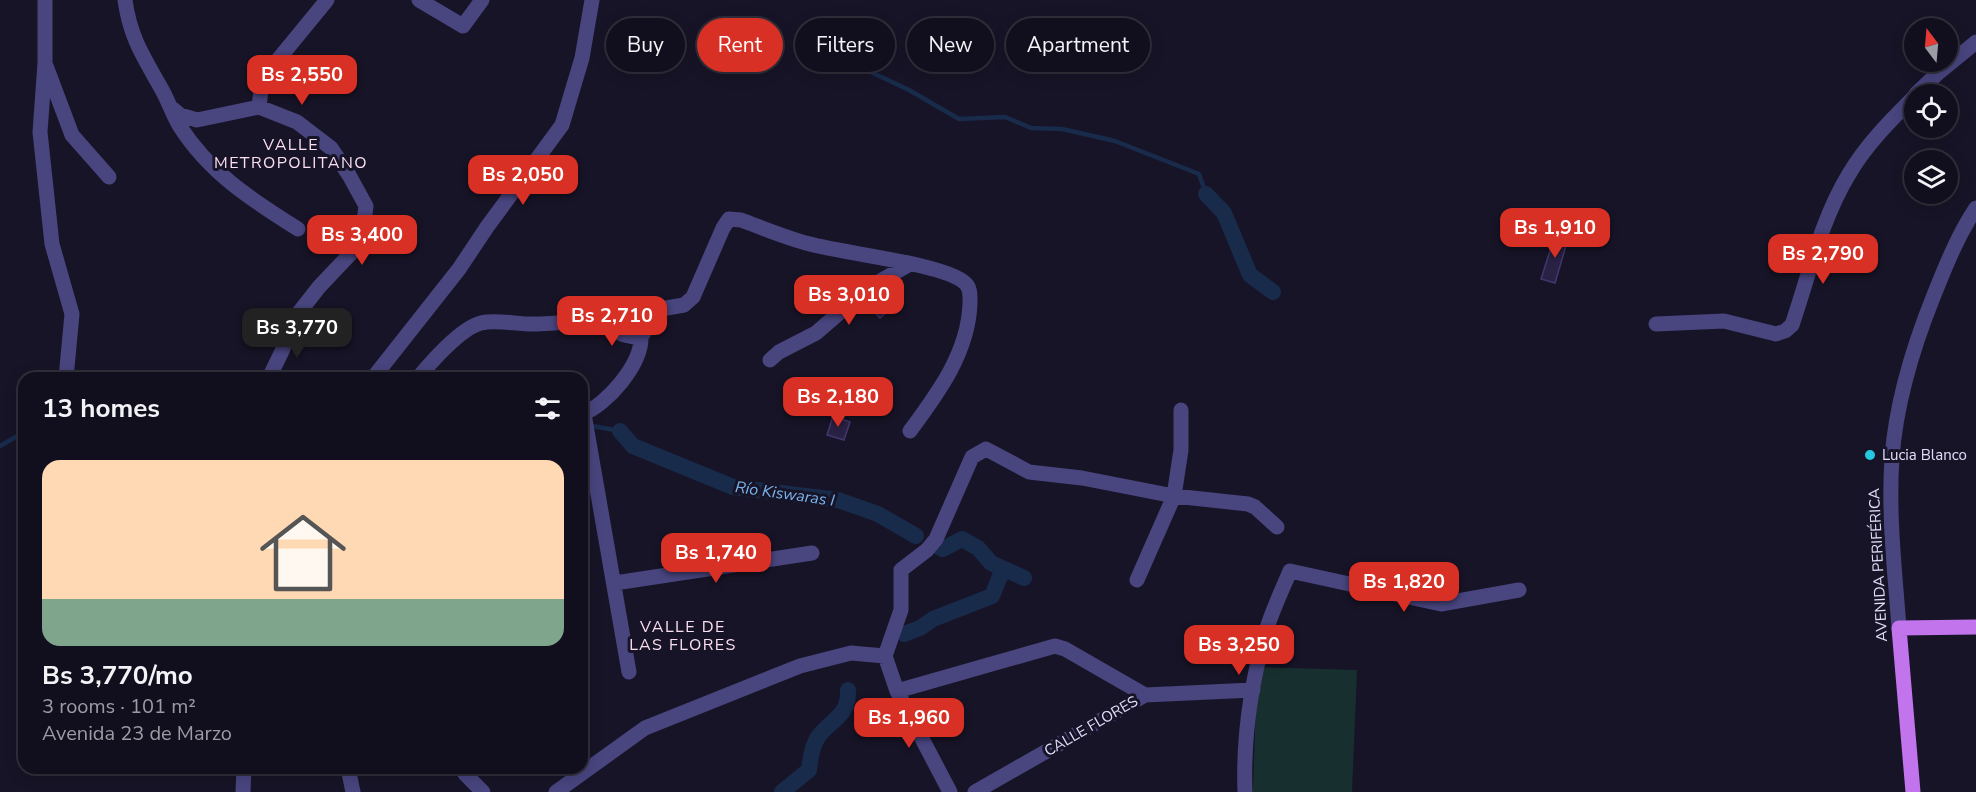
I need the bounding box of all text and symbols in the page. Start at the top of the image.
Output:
chip: Buy [606,18,685,72]
chip: Rent [697,18,783,72]
chip: Filters [795,18,895,72]
chip: New [907,18,994,72]
chip: Apartment [1006,18,1150,72]
north arrow [1904,18,1958,72]
map controls [1904,18,1958,204]
pin: Bs 2,550 [240,55,364,106]
text: Bs 2,550 [261,61,343,88]
button: locate [1904,84,1958,138]
district label: VALLE METROPOLITANO [214,134,368,174]
button: layers [1904,150,1958,204]
pin: Bs 2,050 [461,155,585,206]
text: Bs 2,050 [482,161,564,188]
pin: Bs 1,910 [1493,208,1617,259]
text: Bs 1,910 [1514,214,1596,241]
pin: Bs 3,400 [300,215,424,266]
text: Bs 3,400 [321,221,403,248]
pin: Bs 2,790 [1761,234,1885,285]
text: Bs 2,790 [1782,240,1864,267]
pin: Bs 3,010 [787,275,911,326]
text: Bs 3,010 [808,281,890,308]
pin: Bs 2,710 [550,296,674,347]
text: Bs 2,710 [571,302,653,329]
pin: Bs 3,770 [235,308,359,359]
text: Bs 3,770 [256,314,338,341]
pin: Bs 2,180 [776,377,900,428]
text: Bs 2,180 [797,383,879,410]
text: 13 homes [42,391,160,426]
icon: filters [531,392,564,425]
place label: Lucia Blanco [1882,445,1967,465]
marker: Lucia Blanco [1863,448,1877,462]
water label: Río Kiswaras I [734,476,836,512]
street label: AVENIDA PERIFÉRICA [1864,488,1892,642]
icon: home [249,499,357,607]
pin: Bs 1,740 [654,533,778,584]
text: Bs 1,740 [675,539,757,566]
pin: Bs 1,820 [1342,562,1466,613]
text: Bs 1,820 [1363,568,1445,595]
district label: VALLE DE LAS FLORES [629,616,737,656]
pin: Bs 3,250 [1177,625,1301,676]
text: Bs 3,250 [1198,631,1280,658]
text: Bs 3,770/mo [42,658,193,693]
street label: CALLE FLORES [1041,691,1141,761]
text: 3 rooms · 101 m² [42,693,196,720]
pin: Bs 1,960 [847,698,971,749]
text: Bs 1,960 [868,704,950,731]
text: Avenida 23 de Marzo [42,720,232,747]

